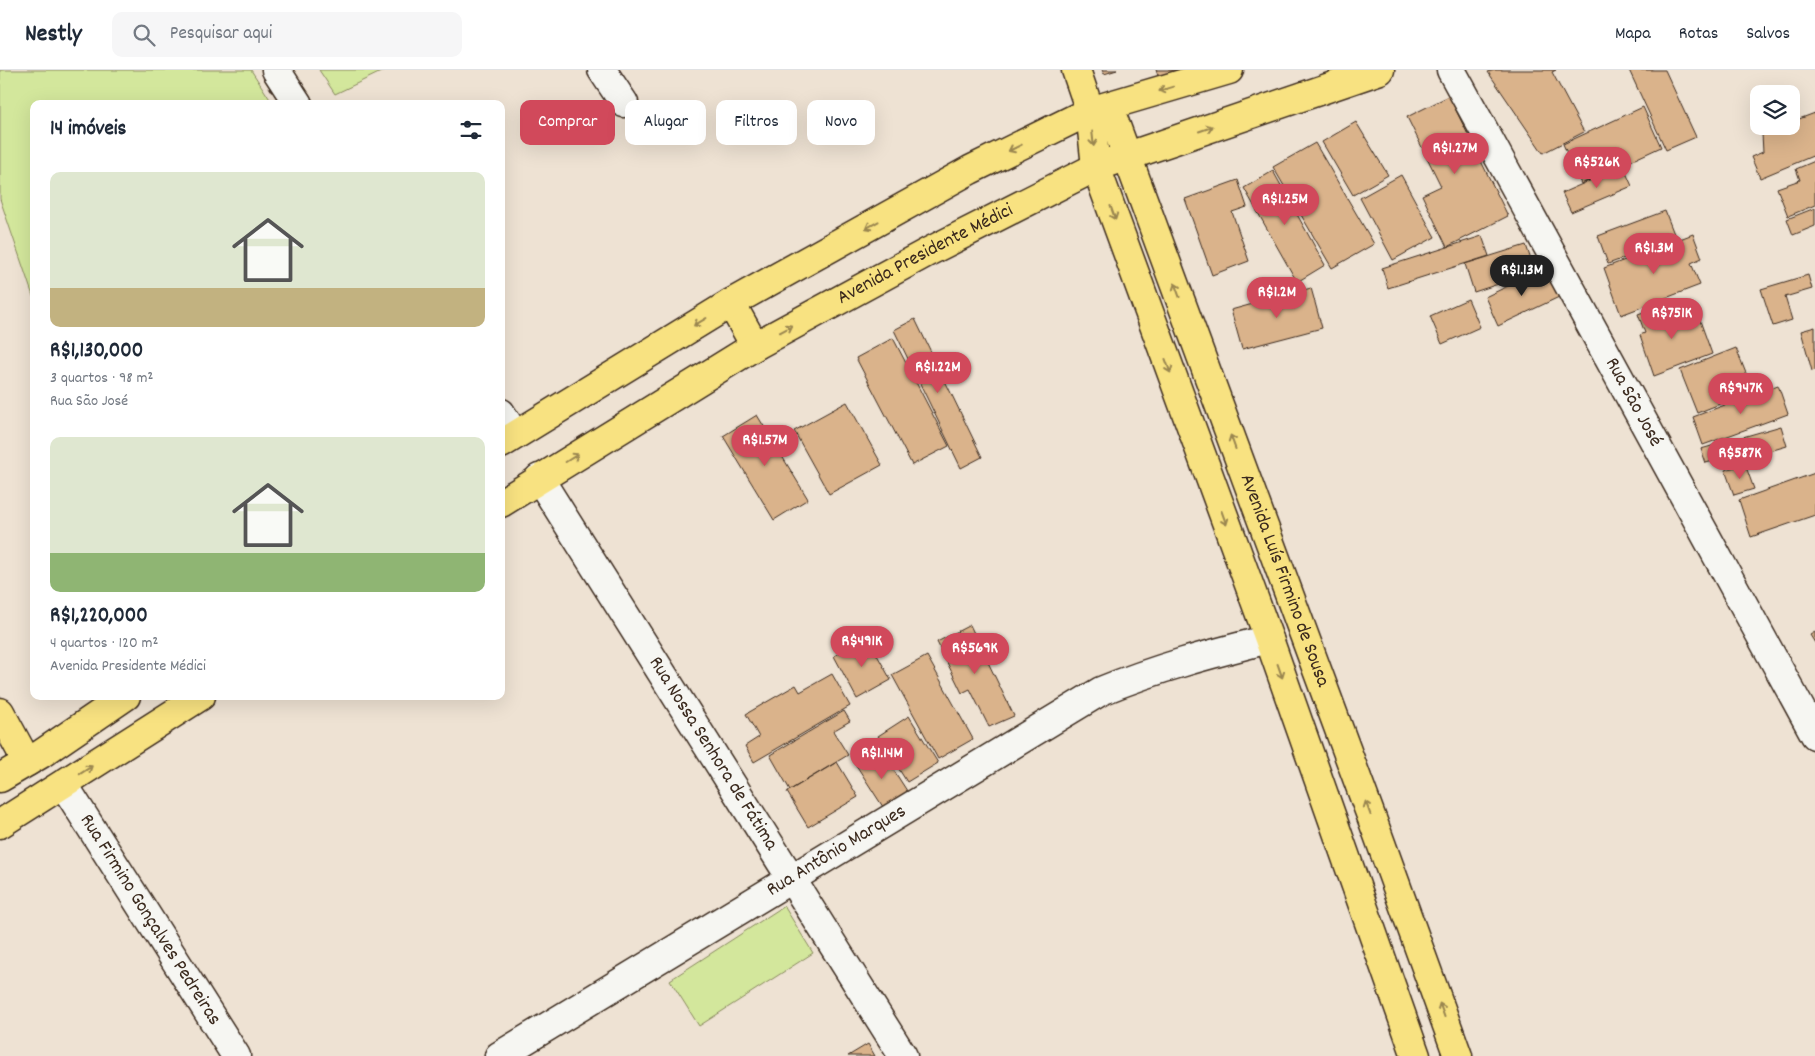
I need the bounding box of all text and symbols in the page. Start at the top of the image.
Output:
search box [112,12,462,57]
text: Nestly [25,18,82,52]
icon: search [130,21,158,49]
text: Pesquisar aqui [170,21,272,48]
text: Mapa [1615,22,1651,47]
text: Rotas [1679,22,1718,47]
text: Salvos [1746,22,1790,47]
one-way arrow [1158,85,1174,95]
map controls [1750,85,1800,135]
button: layers [1750,85,1800,135]
chip: Comprar [520,100,615,145]
chip: Alugar [625,100,706,145]
chip: Filtros [716,100,797,145]
chip: Novo [807,100,875,145]
text: 14 imóveis [50,115,126,145]
icon: filters [457,116,485,144]
one-way arrow [1198,124,1213,133]
one-way arrow [1088,131,1098,147]
pin: R$1.27M [1409,132,1501,175]
text: R$1.27M [1433,137,1477,160]
one-way arrow [1008,144,1023,153]
pin: R$526K [1556,146,1638,189]
text: R$526K [1574,151,1620,174]
pin: R$1.25M [1239,184,1331,226]
text: R$1.25M [1262,188,1308,211]
street label: Avenida Presidente Médici [832,197,1019,313]
icon: home [223,205,313,295]
one-way arrow [1109,205,1118,220]
one-way arrow [865,220,880,230]
pin: R$1.3M [1613,232,1695,275]
text: R$1.3M [1635,237,1673,260]
pin: R$1.13M [1476,254,1568,297]
text: R$1.13M [1501,259,1543,282]
pin: R$1.2M [1236,276,1318,319]
text: R$1.2M [1258,281,1296,304]
one-way arrow [1171,283,1181,298]
pin: R$751K [1631,298,1713,340]
text: R$751K [1652,302,1692,325]
one-way arrow [694,317,708,327]
one-way arrow [778,324,793,333]
text: R$1,130,000 [50,337,143,367]
pin: R$1.22M [892,352,984,394]
street label: Rua São José [1597,353,1669,452]
text: R$1.22M [915,356,961,379]
one-way arrow [1164,358,1173,373]
text: 3 quartos · 98 m² [50,367,153,390]
pin: R$947K [1700,372,1782,415]
text: R$947K [1719,377,1763,400]
text: Rua São José [50,390,128,413]
pin: R$1.57M [719,424,811,467]
text: R$1.57M [743,429,787,452]
one-way arrow [1228,435,1237,451]
pin: R$587K [1699,438,1781,480]
text: R$587K [1718,442,1762,465]
one-way arrow [565,453,579,463]
icon: home [223,470,313,560]
street label: Avenida Luís Firmino de Sousa [1232,470,1336,692]
one-way arrow [1220,510,1229,526]
text: R$1,220,000 [50,602,148,632]
pin: R$491K [821,626,903,668]
text: R$491K [842,630,882,653]
text: 4 quartos · 120 m² [50,632,158,655]
pin: R$569K [934,632,1016,675]
text: R$569K [952,637,998,660]
street label: Rua Nossa Senhora de Fátima [641,652,785,857]
text: Avenida Presidente Médici [50,655,206,678]
one-way arrow [1276,663,1285,678]
pin: R$1.14M [836,738,928,780]
text: R$1.14M [861,742,903,765]
one-way arrow [79,765,93,776]
street label: Rua Antônio Marques [762,798,912,904]
one-way arrow [1363,801,1372,816]
street label: Rua Firmino Gonçalves Pedreiras [72,809,227,1031]
one-way arrow [1437,1003,1446,1018]

